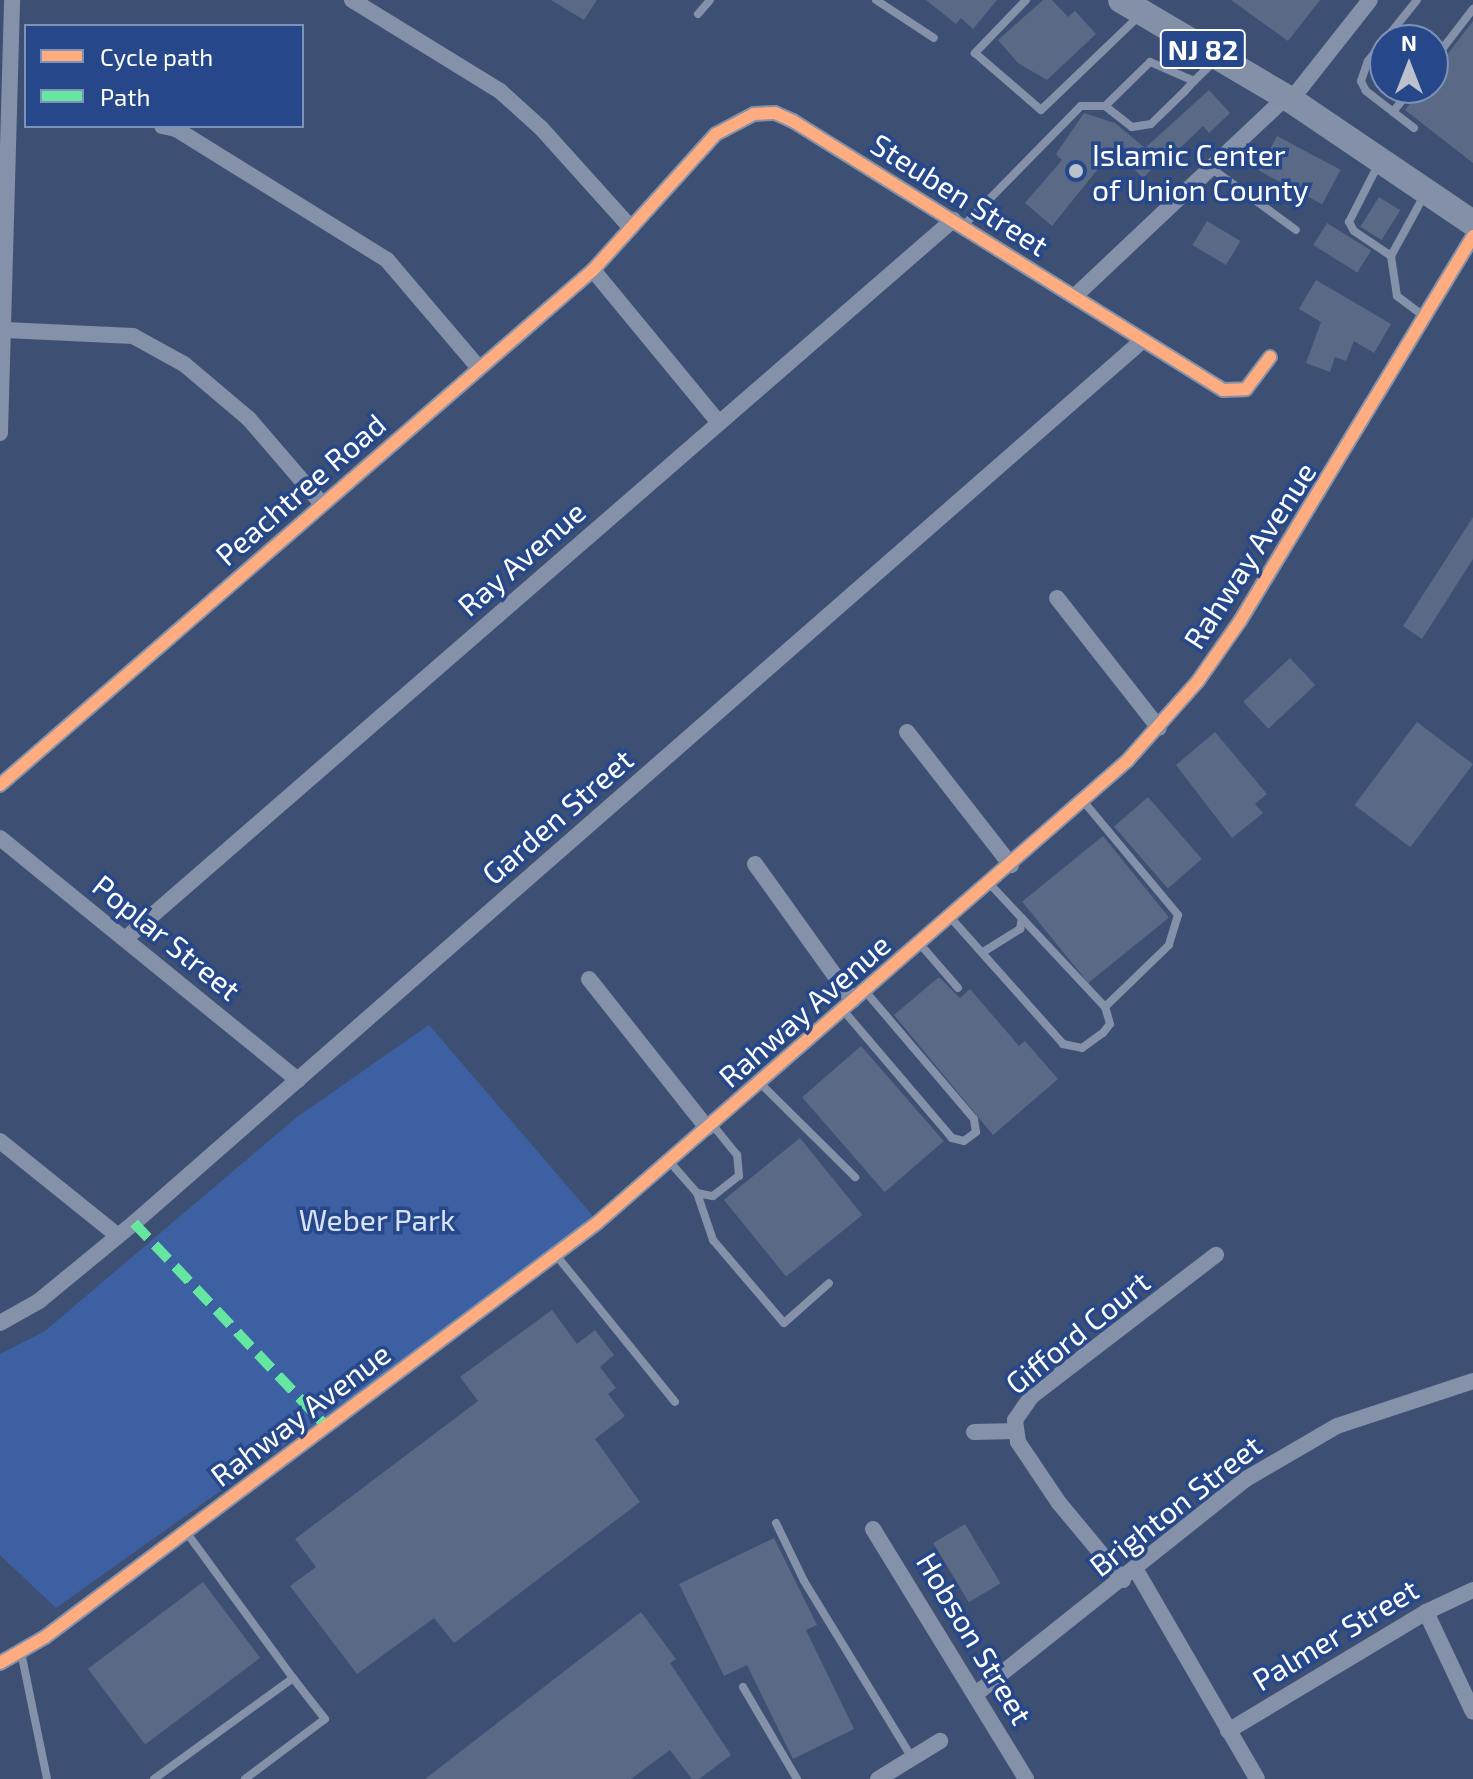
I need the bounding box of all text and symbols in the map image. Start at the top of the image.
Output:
legend [24,24,304,128]
north arrow [1369,24,1449,104]
road number: NJ 82 [1159,25,1247,73]
text: N [1401,29,1417,55]
text: Cycle path [100,42,213,71]
text: Path [100,82,150,111]
street label: Steuben Street [865,125,1055,263]
place label: Islamic Center of Union County [1092,136,1309,206]
marker: Islamic Center of Union County [1067,162,1085,180]
street label: Peachtree Road [208,405,392,573]
street label: Rahway Avenue [1175,454,1323,656]
street label: Ray Avenue [450,493,592,623]
street label: Garden Street [474,741,640,891]
street label: Poplar Street [86,867,248,1007]
street label: Rahway Avenue [710,925,898,1095]
park label: Weber Park [298,1201,456,1237]
street label: Gifford Court [998,1263,1156,1401]
street label: Rahway Avenue [203,1334,397,1494]
street label: Brighton Street [1082,1427,1268,1583]
street label: Hobson Street [910,1546,1040,1730]
street label: Palmer Street [1245,1570,1425,1698]

